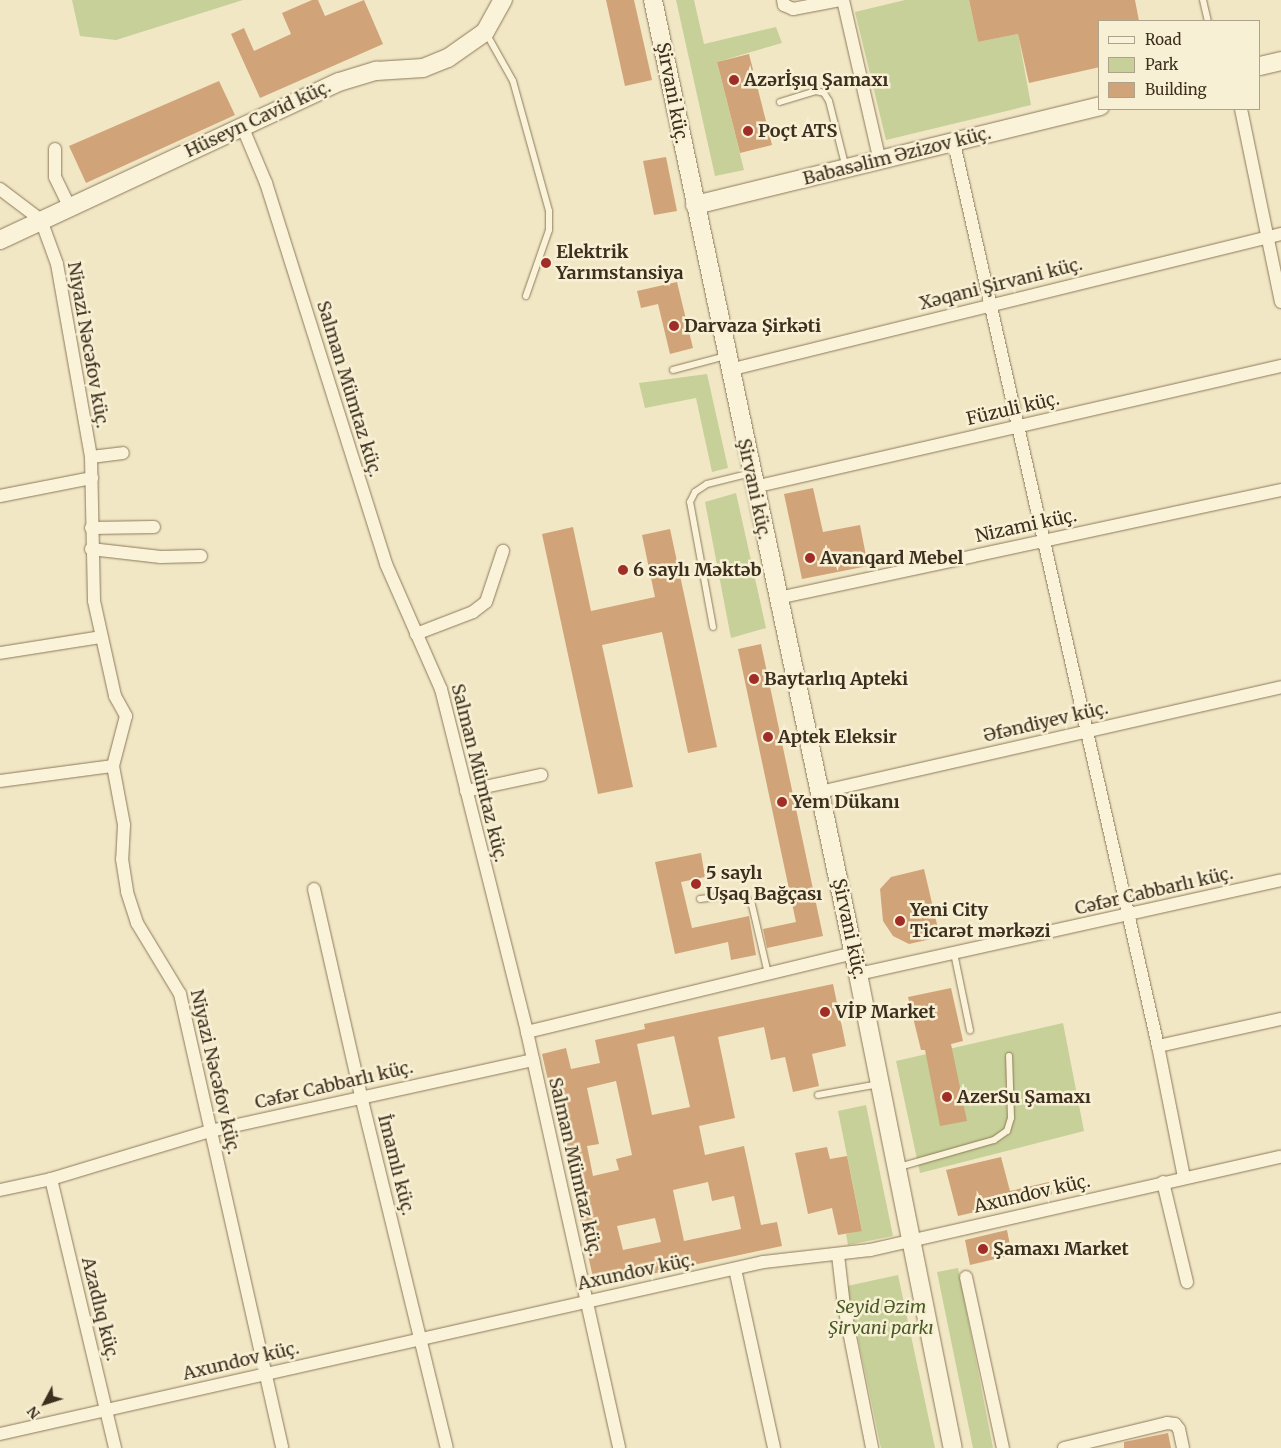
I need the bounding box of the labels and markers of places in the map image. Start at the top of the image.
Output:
place label: Azərİşıq Şamaxı [744,69,889,91]
marker: Azərİşıq Şamaxı [728,74,740,86]
place label: Poçt ATS [758,120,837,142]
marker: Poçt ATS [742,125,754,137]
place label: Elektrik Yarımstansiya [556,242,683,284]
marker: Elektrik Yarımstansiya [540,257,552,269]
place label: Darvaza Şirkəti [684,315,821,337]
marker: Darvaza Şirkəti [668,320,680,332]
place label: Avanqard Mebel [820,547,963,569]
marker: Avanqard Mebel [804,552,816,564]
place label: 6 saylı Məktəb [633,559,762,581]
marker: 6 saylı Məktəb [617,564,629,576]
place label: Baytarlıq Apteki [764,668,908,690]
marker: Baytarlıq Apteki [748,673,760,685]
place label: Aptek Eleksir [778,726,897,748]
marker: Aptek Eleksir [762,731,774,743]
place label: Yem Dükanı [792,791,900,813]
marker: Yem Dükanı [776,796,788,808]
place label: 5 saylı Uşaq Bağçası [706,863,822,906]
marker: 5 saylı Uşaq Bağçası [690,878,702,890]
place label: Yeni City Ticarət mərkəzi [910,900,1051,942]
marker: Yeni City Ticarət mərkəzi [894,915,906,927]
place label: VİP Market [835,1001,936,1023]
marker: VİP Market [819,1006,831,1018]
place label: AzerSu Şamaxı [957,1086,1091,1108]
marker: AzerSu Şamaxı [941,1091,953,1103]
place label: Şamaxı Market [993,1238,1129,1260]
marker: Şamaxı Market [977,1243,989,1255]

